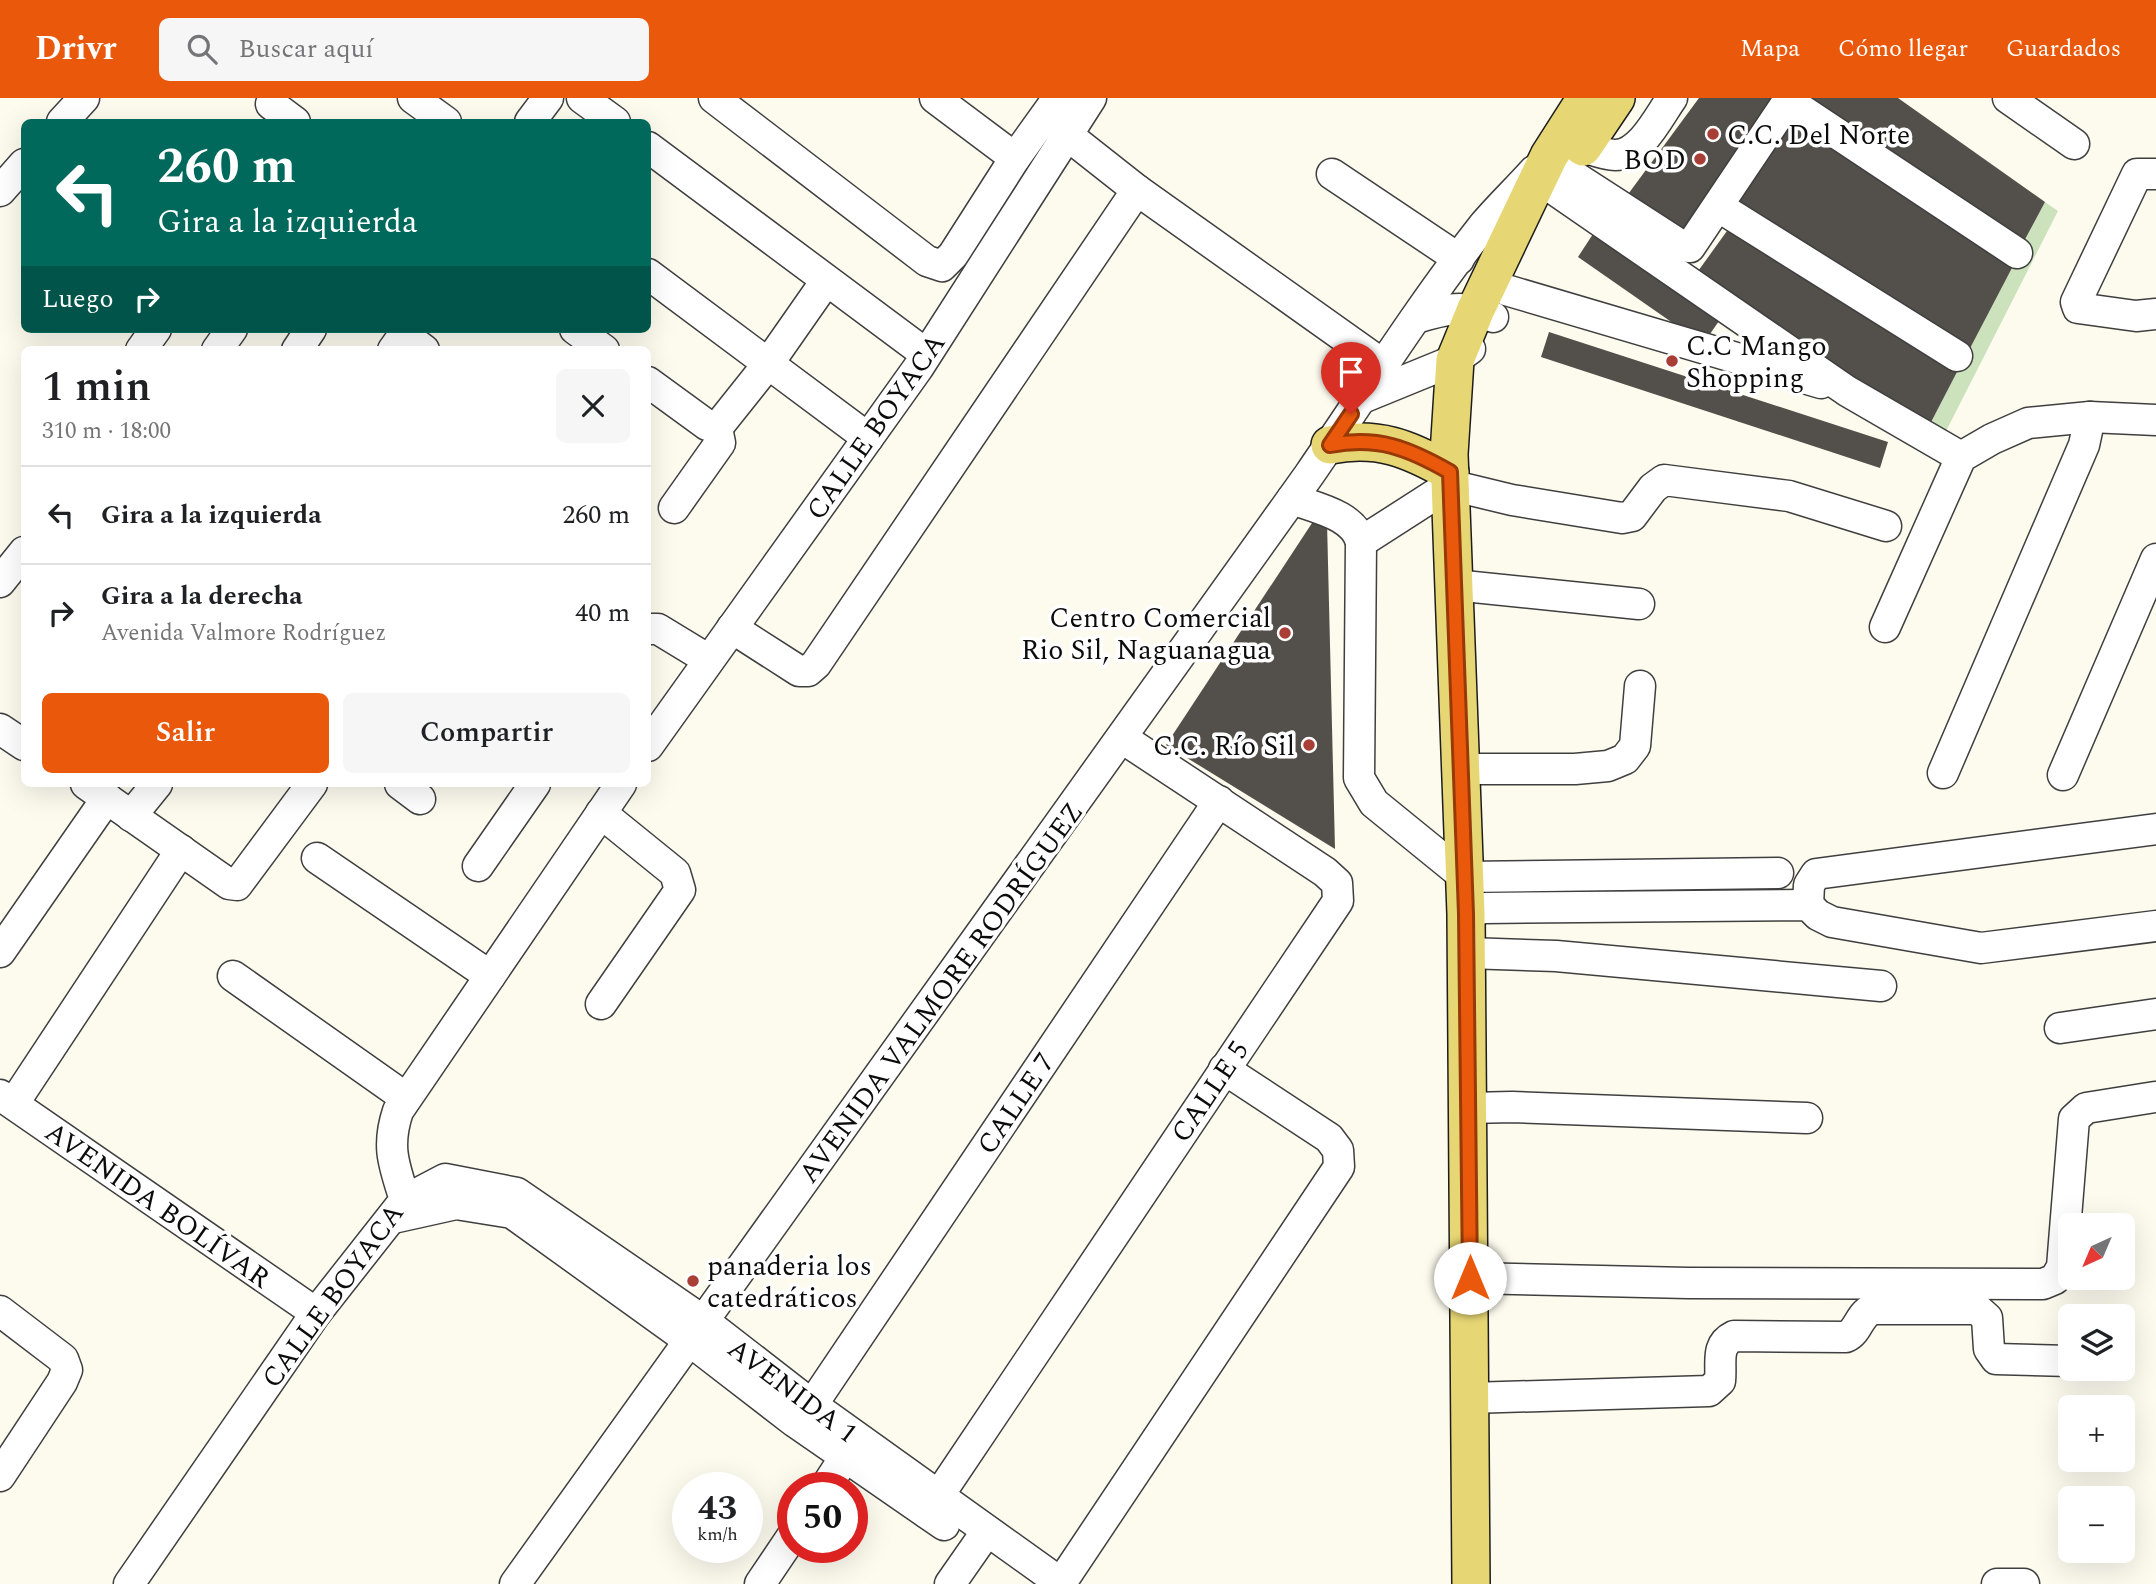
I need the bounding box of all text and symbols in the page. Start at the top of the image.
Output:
search box [159,18,649,81]
text: Drivr [35,24,117,74]
text: Buscar aquí [239,29,373,69]
icon: search [183,30,221,68]
text: Mapa [1740,31,1800,67]
text: Cómo llegar [1838,31,1968,67]
text: Guardados [2006,31,2121,67]
place label: C.C. Del Norte [1727,114,1910,157]
marker: C.C. Del Norte [1705,126,1721,142]
text: 260 m [157,130,296,205]
place label: BOD [1623,139,1686,182]
icon: left [42,147,133,238]
marker: BOD [1692,151,1708,167]
text: Gira a la izquierda [157,198,418,247]
text: Luego [42,279,114,319]
icon: right [128,280,166,318]
street label: CALLE BOYACA [796,325,957,529]
place label: C.C Mango Shopping [1686,325,1827,400]
pin [1321,342,1381,414]
icon: arrive [1332,353,1370,391]
marker: C.C Mango Shopping [1664,353,1680,369]
text: 1 min [42,356,151,419]
button: close [556,369,630,443]
text: 310 m · 18:00 [42,414,171,449]
text: Gira a la izquierda [101,495,322,535]
text: 260 m [562,495,630,535]
icon: left [42,496,80,534]
text: Gira a la derecha [101,576,303,616]
text: 40 m [575,593,630,633]
icon: right [42,594,80,632]
place label: Centro Comercial Rio Sil, Naguanagua [1021,597,1271,672]
text: Avenida Valmore Rodríguez [101,616,386,651]
marker: Centro Comercial Rio Sil, Naguanagua [1277,625,1293,641]
button: Salir [42,693,329,773]
button: Compartir [343,693,630,773]
place label: C.C. Río Sil [1153,725,1295,768]
marker: C.C. Río Sil [1301,737,1317,753]
street label: AVENIDA VALMORE RODRÍGUEZ [788,793,1094,1193]
street label: CALLE 5 [1160,1032,1260,1151]
street label: CALLE 7 [966,1044,1066,1163]
street label: AVENIDA BOLÍVAR [35,1111,279,1300]
street label: CALLE BOYACA [251,1194,415,1397]
north arrow [2058,1213,2135,1290]
map controls [2058,1213,2135,1563]
position arrow [1433,1241,1507,1315]
place label: panaderia los catedráticos [707,1245,872,1320]
marker: panaderia los catedráticos [685,1273,701,1289]
button: layers [2058,1304,2135,1381]
street label: AVENIDA 1 [718,1328,866,1455]
button: + [2058,1395,2135,1472]
speed limit sign: 50 [777,1472,868,1563]
text: 43 [698,1482,737,1535]
button: − [2058,1486,2135,1563]
text: km/h [697,1521,738,1548]

